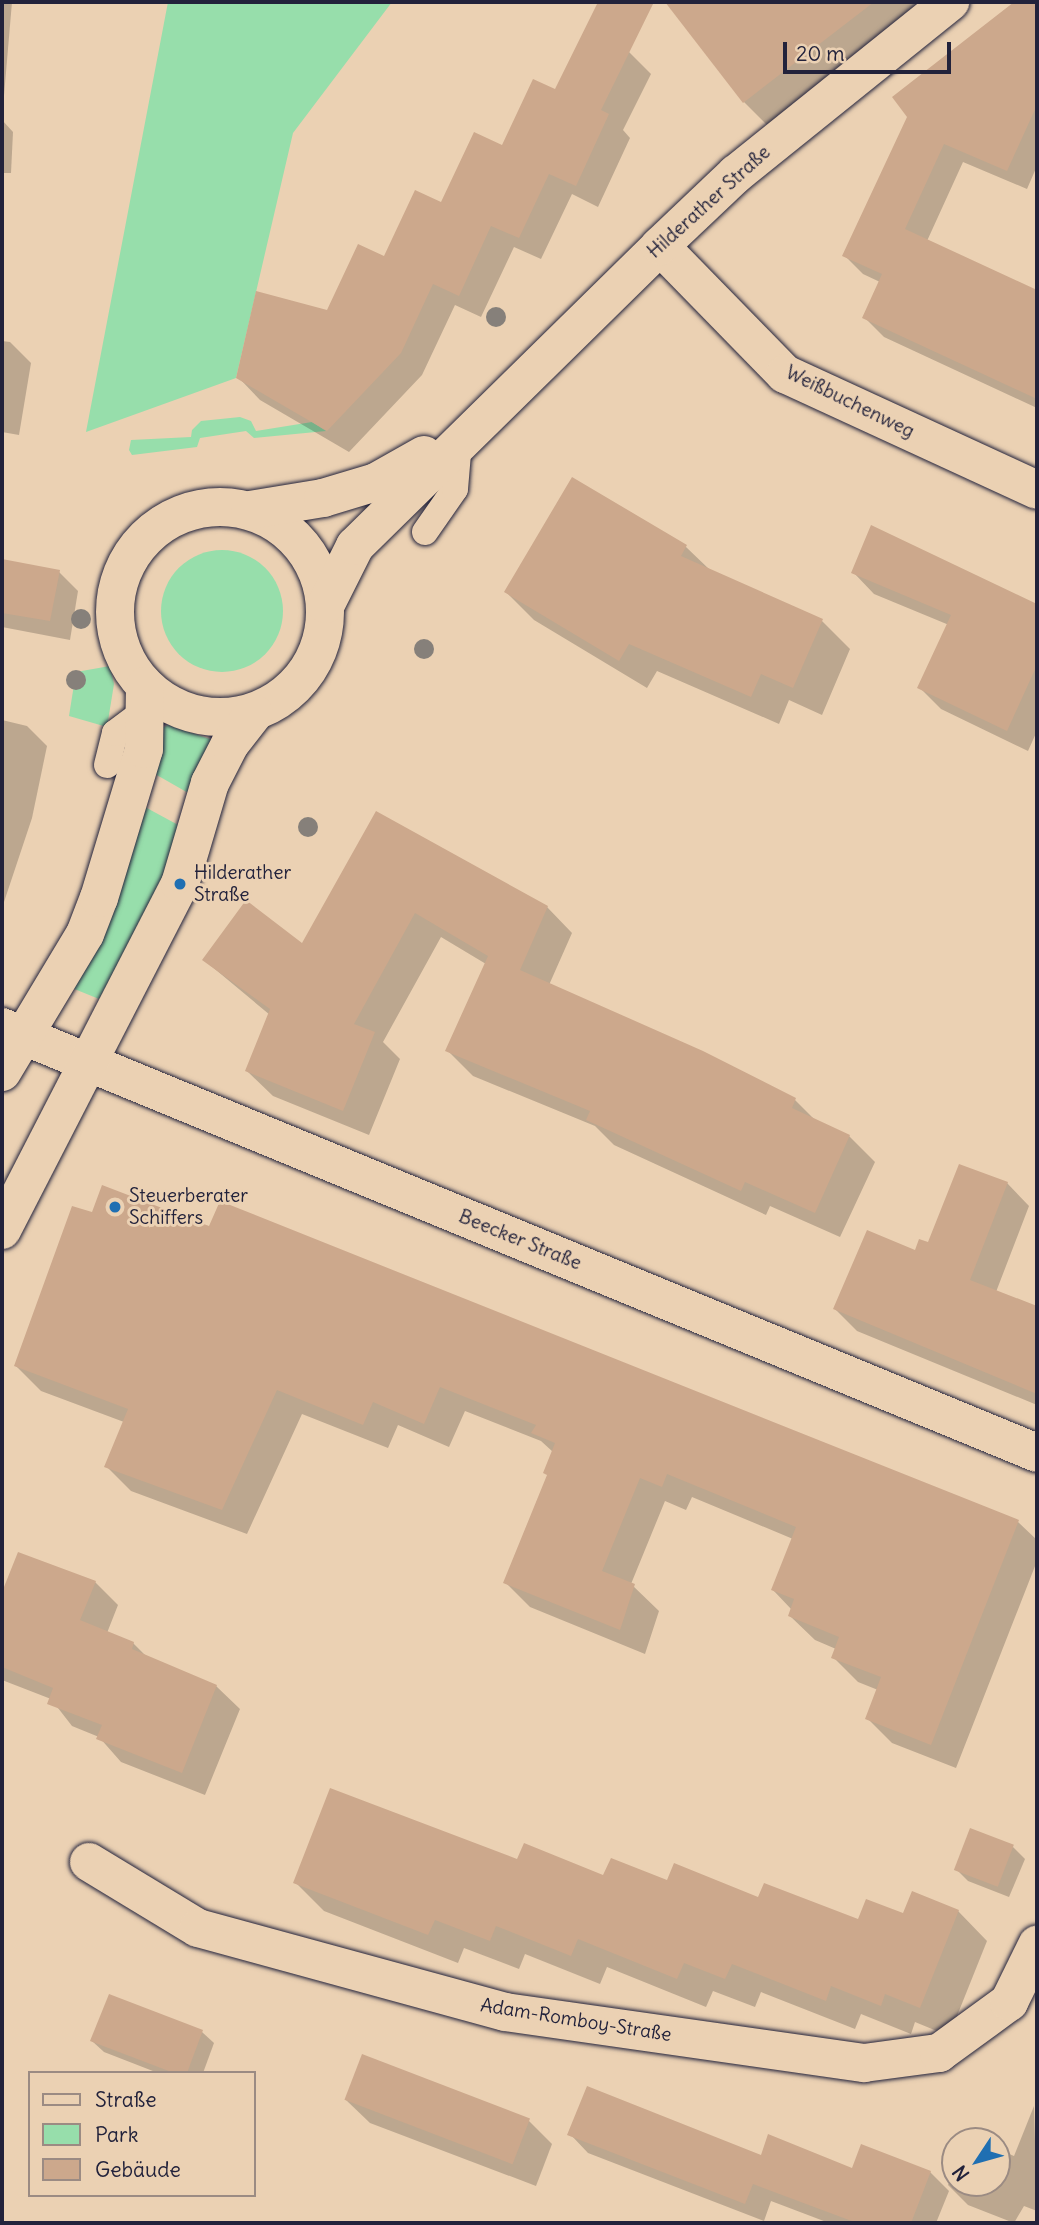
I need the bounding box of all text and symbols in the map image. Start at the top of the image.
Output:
scale bar [787,28,955,72]
text: 20 m [796,40,845,67]
street label: Hilderather Straße [643,141,775,263]
street label: Weißbuchenweg [782,361,918,443]
place label: Hilderather Straße [194,862,291,906]
marker: Hilderather Straße [172,876,188,892]
place label: Steuerberater Schiffers [129,1185,248,1229]
marker: Steuerberater Schiffers [107,1199,123,1215]
street label: Beecker Straße [455,1205,585,1275]
street label: Adam-Romboy-Straße [479,1994,673,2046]
legend [28,2071,256,2197]
text: Straße [95,2086,156,2113]
text: Park [95,2121,138,2148]
north arrow [941,2127,1011,2197]
text: Gebäude [95,2156,181,2183]
text: N [947,2161,974,2186]

